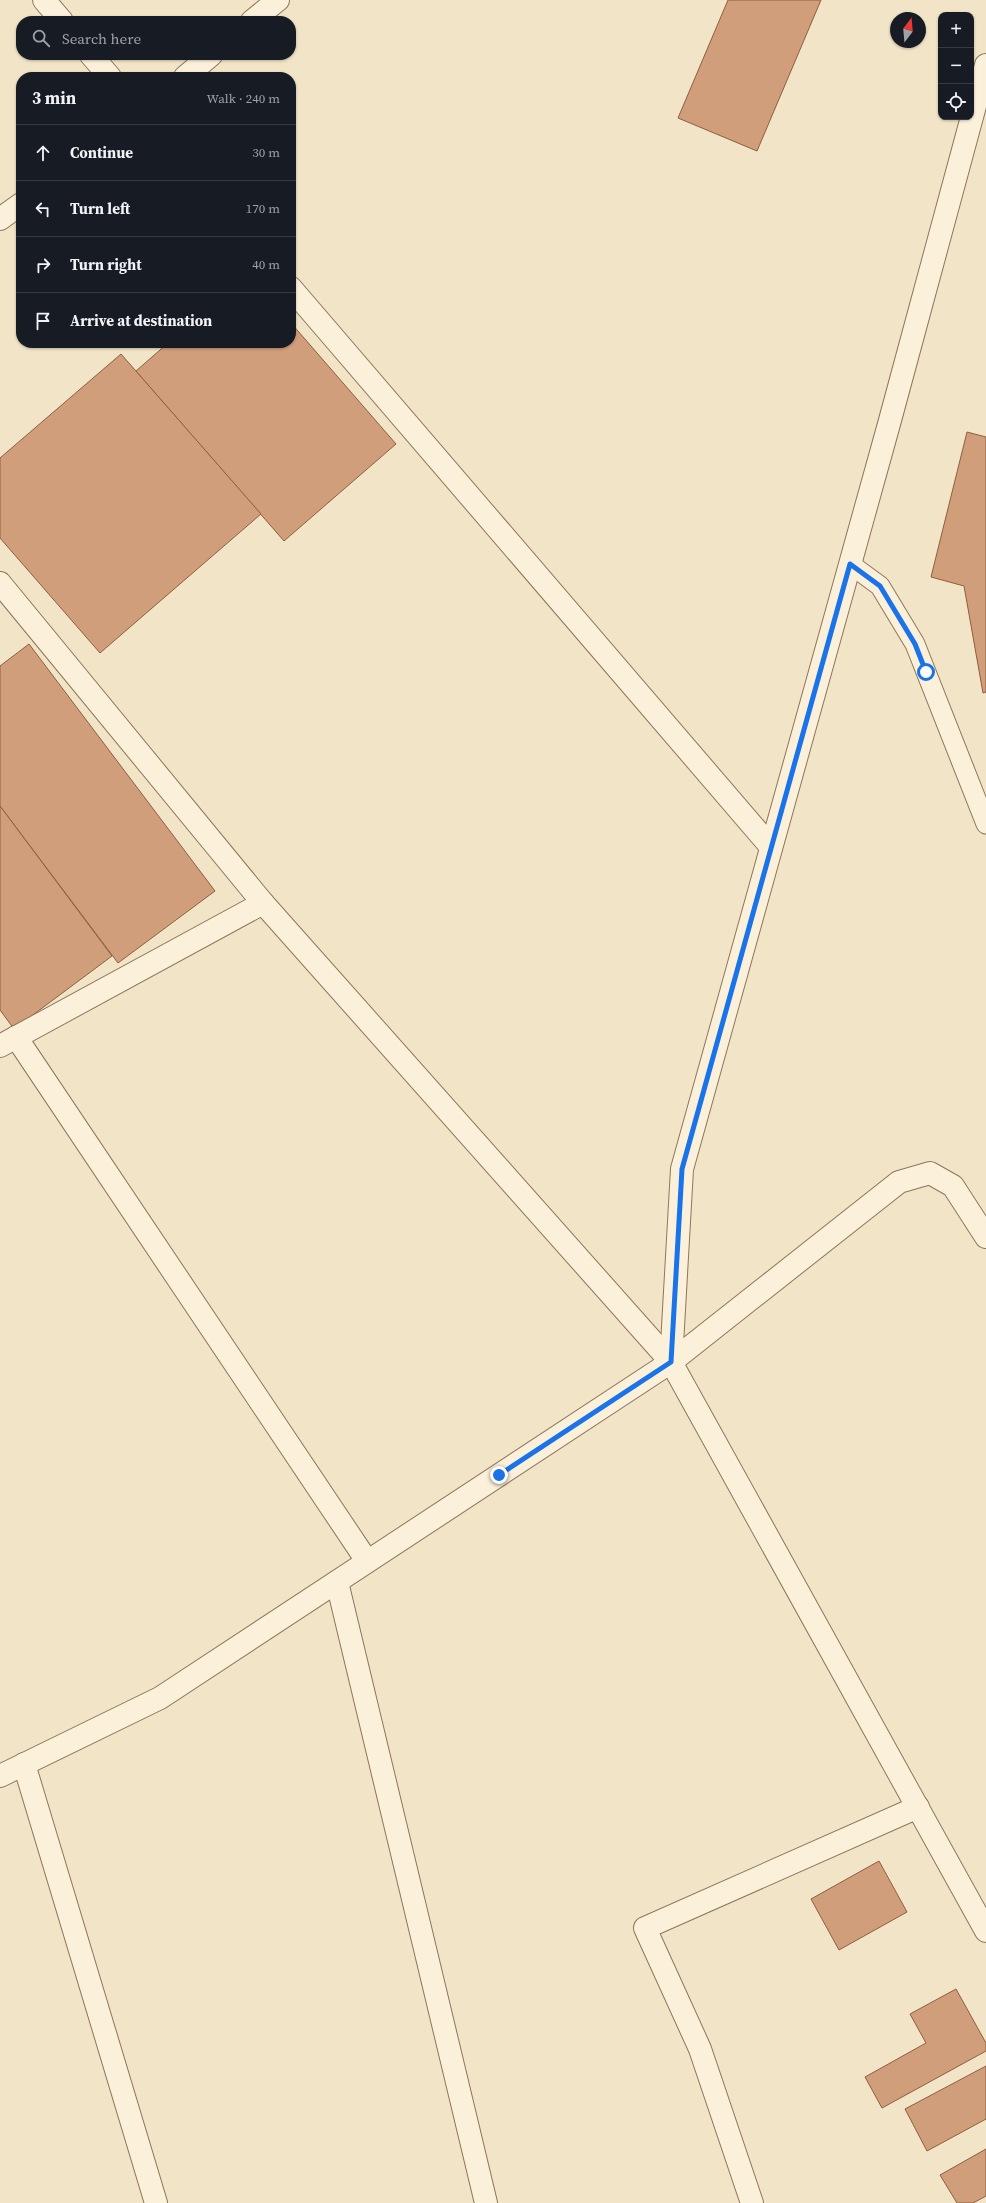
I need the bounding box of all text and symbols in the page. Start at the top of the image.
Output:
north arrow [890,12,926,48]
map controls [938,12,974,120]
button: + [938,12,974,48]
search box [16,16,296,60]
icon: search [30,27,52,49]
text: Search here [62,28,141,49]
button: − [938,48,974,84]
button: locate [938,84,974,120]
text: 3 min [32,86,76,110]
text: Walk · 240 m [207,90,280,107]
icon: ahead [32,142,54,164]
text: Continue [70,142,133,163]
text: 30 m [252,144,280,161]
icon: left [32,198,54,220]
text: Turn left [70,198,130,219]
text: 170 m [246,200,280,217]
icon: right [32,254,54,276]
text: Turn right [70,254,142,275]
text: 40 m [252,256,280,273]
icon: arrive [32,310,54,332]
text: Arrive at destination [70,310,212,331]
route start [917,663,935,681]
route end [490,1466,508,1484]

